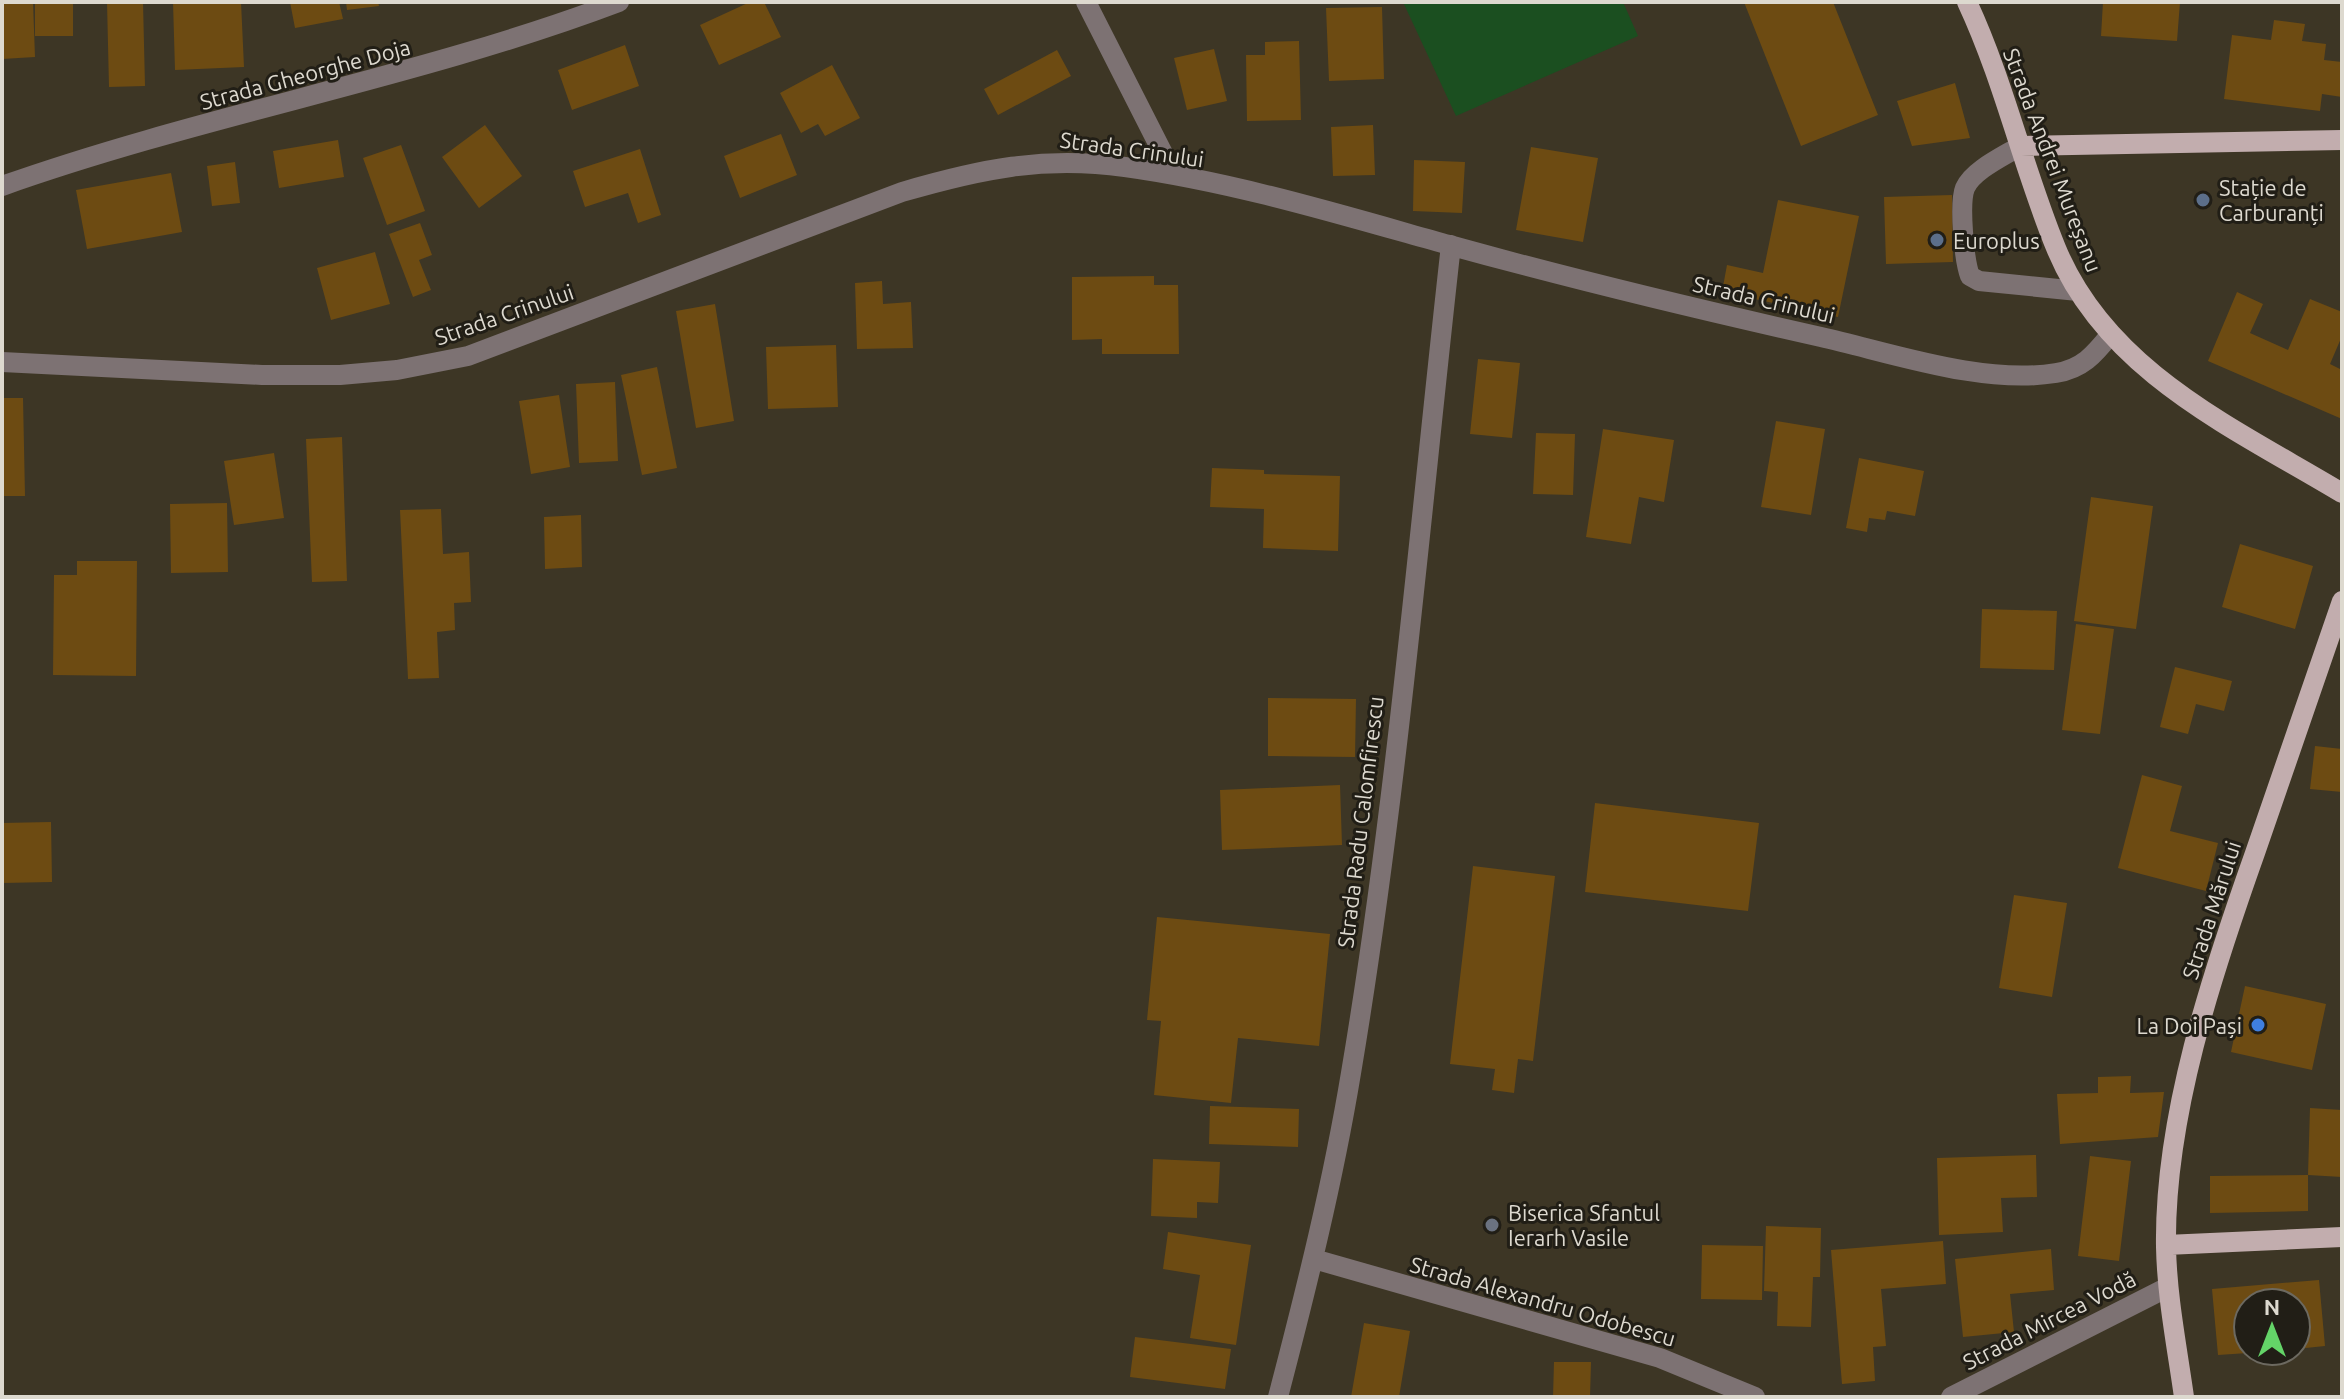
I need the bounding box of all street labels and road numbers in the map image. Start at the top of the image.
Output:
street label: Strada Gheorghe Doja [197,34,413,114]
street label: Strada Andrei Mureșanu [1999,45,2107,275]
street label: Strada Crinului [1058,127,1206,171]
street label: Strada Crinului [1691,271,1837,327]
street label: Strada Crinului [431,279,577,349]
street label: Strada Radu Calomfirescu [1332,695,1388,949]
street label: Strada Mărului [2177,838,2245,982]
street label: Strada Alexandru Odobescu [1407,1251,1679,1351]
street label: Strada Mircea Vodă [1958,1266,2140,1374]

